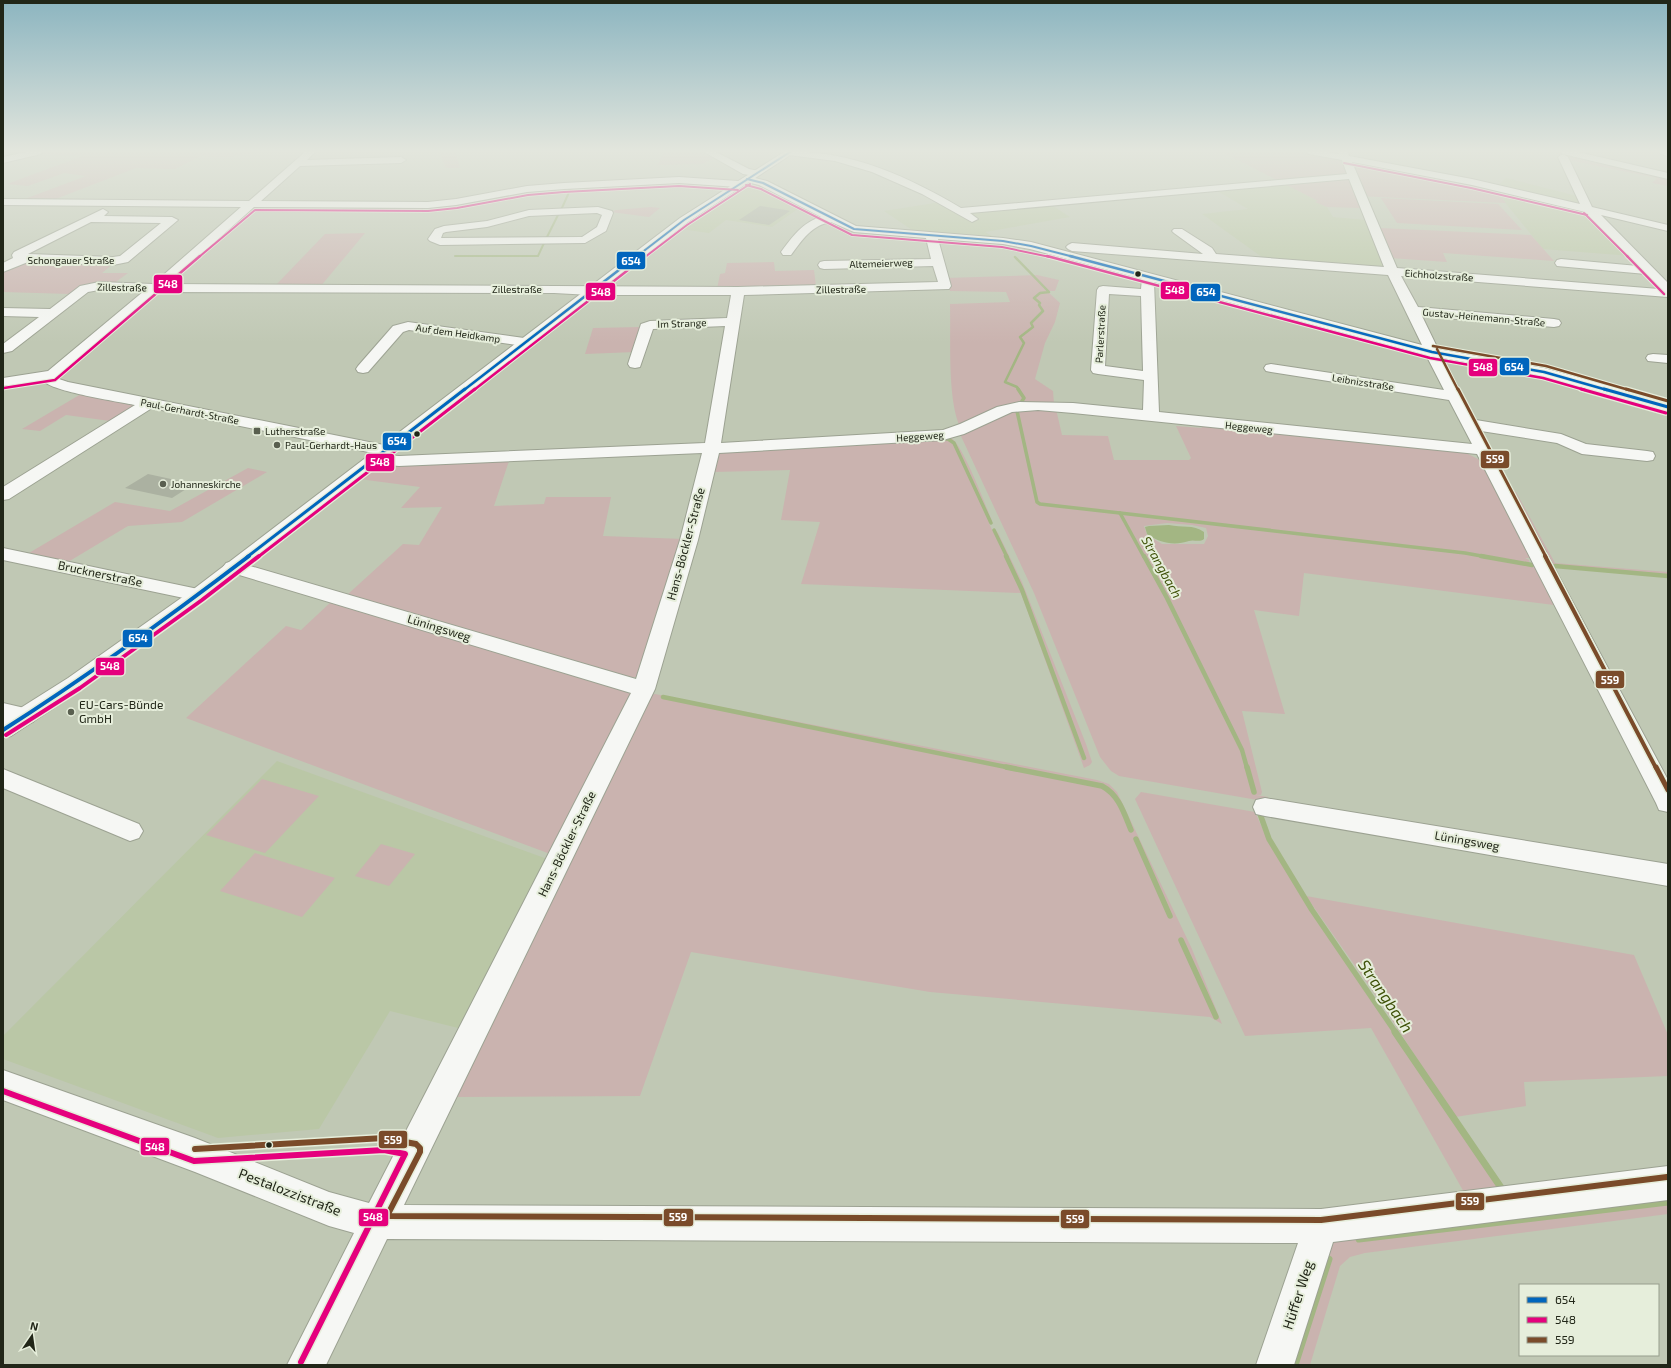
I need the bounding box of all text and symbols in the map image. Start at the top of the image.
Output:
line badge: 654 [616,251,646,270]
street label: Schongauer Straße [28,254,114,266]
text: 654 [621,254,641,267]
street label: Altemeierweg [849,256,913,270]
street label: Eichholzstraße [1404,267,1474,283]
unlabelled marker [1133,269,1143,279]
line badge: 548 [153,274,183,294]
text: 548 [158,277,178,290]
street label: Zillestraße [97,281,147,293]
line badge: 548 [1160,281,1190,300]
line badge: 548 [585,282,616,301]
street label: Zillestraße [492,283,542,295]
street label: Zillestraße [816,283,866,295]
text: 548 [1165,283,1185,296]
line badge: 654 [1190,283,1221,302]
text: 548 [591,285,611,298]
text: 654 [1196,285,1216,298]
street label: Parlerstraße [1092,305,1108,363]
street label: Gustav-Heinemann-Straße [1422,306,1546,328]
street label: Im Strange [657,316,707,330]
street label: Auf dem Heidkamp [415,321,501,345]
line badge: 654 [1499,357,1530,376]
line badge: 548 [1468,358,1498,377]
text: 548 [1473,360,1493,373]
text: 654 [1504,360,1524,373]
street label: Leibnizstraße [1331,371,1395,393]
street label: Paul-Gerhardt-Straße [140,396,240,426]
street label: Heggeweg [1225,419,1274,436]
place label: Lutherstraße [265,425,325,437]
marker: Lutherstraße [252,426,262,436]
street label: Heggeweg [896,428,945,444]
unlabelled marker [412,429,422,439]
line badge: 654 [382,432,412,451]
text: 654 [387,434,407,447]
place label: Paul-Gerhardt-Haus [285,439,377,451]
marker: Paul-Gerhardt-Haus [272,440,282,450]
line badge: 559 [1480,450,1510,469]
text: 559 [1486,452,1504,465]
line badge: 548 [365,453,395,472]
text: 548 [370,455,390,468]
place label: Johanneskirche [171,478,241,490]
marker: Johanneskirche [158,479,168,489]
street label: Hans-Böckler-Straße [663,486,707,602]
water label: Strangbach [1138,533,1186,601]
street label: Brucknerstraße [57,557,144,589]
street label: Lüningsweg [406,611,473,643]
line badge: 654 [122,629,153,648]
text: 654 [128,631,148,644]
line badge: 548 [95,657,125,676]
text: 548 [100,659,120,672]
line badge: 559 [1595,670,1625,689]
text: 559 [1601,673,1619,686]
place label: EU-Cars-Bünde GmbH [79,697,163,725]
marker: EU-Cars-Bünde GmbH [66,707,76,717]
street label: Hans-Böckler-Straße [534,788,598,899]
street label: Lüningsweg [1434,827,1501,853]
water label: Strangbach [1355,956,1418,1036]
line badge: 559 [378,1130,408,1149]
text: 559 [384,1133,402,1146]
line badge: 548 [140,1137,170,1156]
text: 548 [145,1140,165,1153]
unlabelled marker [264,1140,274,1150]
street label: Pestalozzistraße [237,1164,344,1219]
line badge: 559 [1455,1192,1485,1211]
text: 559 [1461,1194,1479,1207]
line badge: 548 [358,1208,389,1227]
line badge: 559 [663,1208,694,1227]
line badge: 559 [1060,1209,1090,1229]
text: 548 [363,1210,383,1223]
text: 559 [669,1210,687,1223]
text: 559 [1066,1212,1084,1225]
street label: Hüffer Weg [1278,1258,1317,1331]
legend [1519,1284,1659,1356]
text: 654 [1555,1292,1576,1306]
text: 548 [1555,1312,1576,1326]
north arrow [12,1316,52,1356]
text: N [29,1319,40,1333]
text: 559 [1555,1332,1575,1346]

